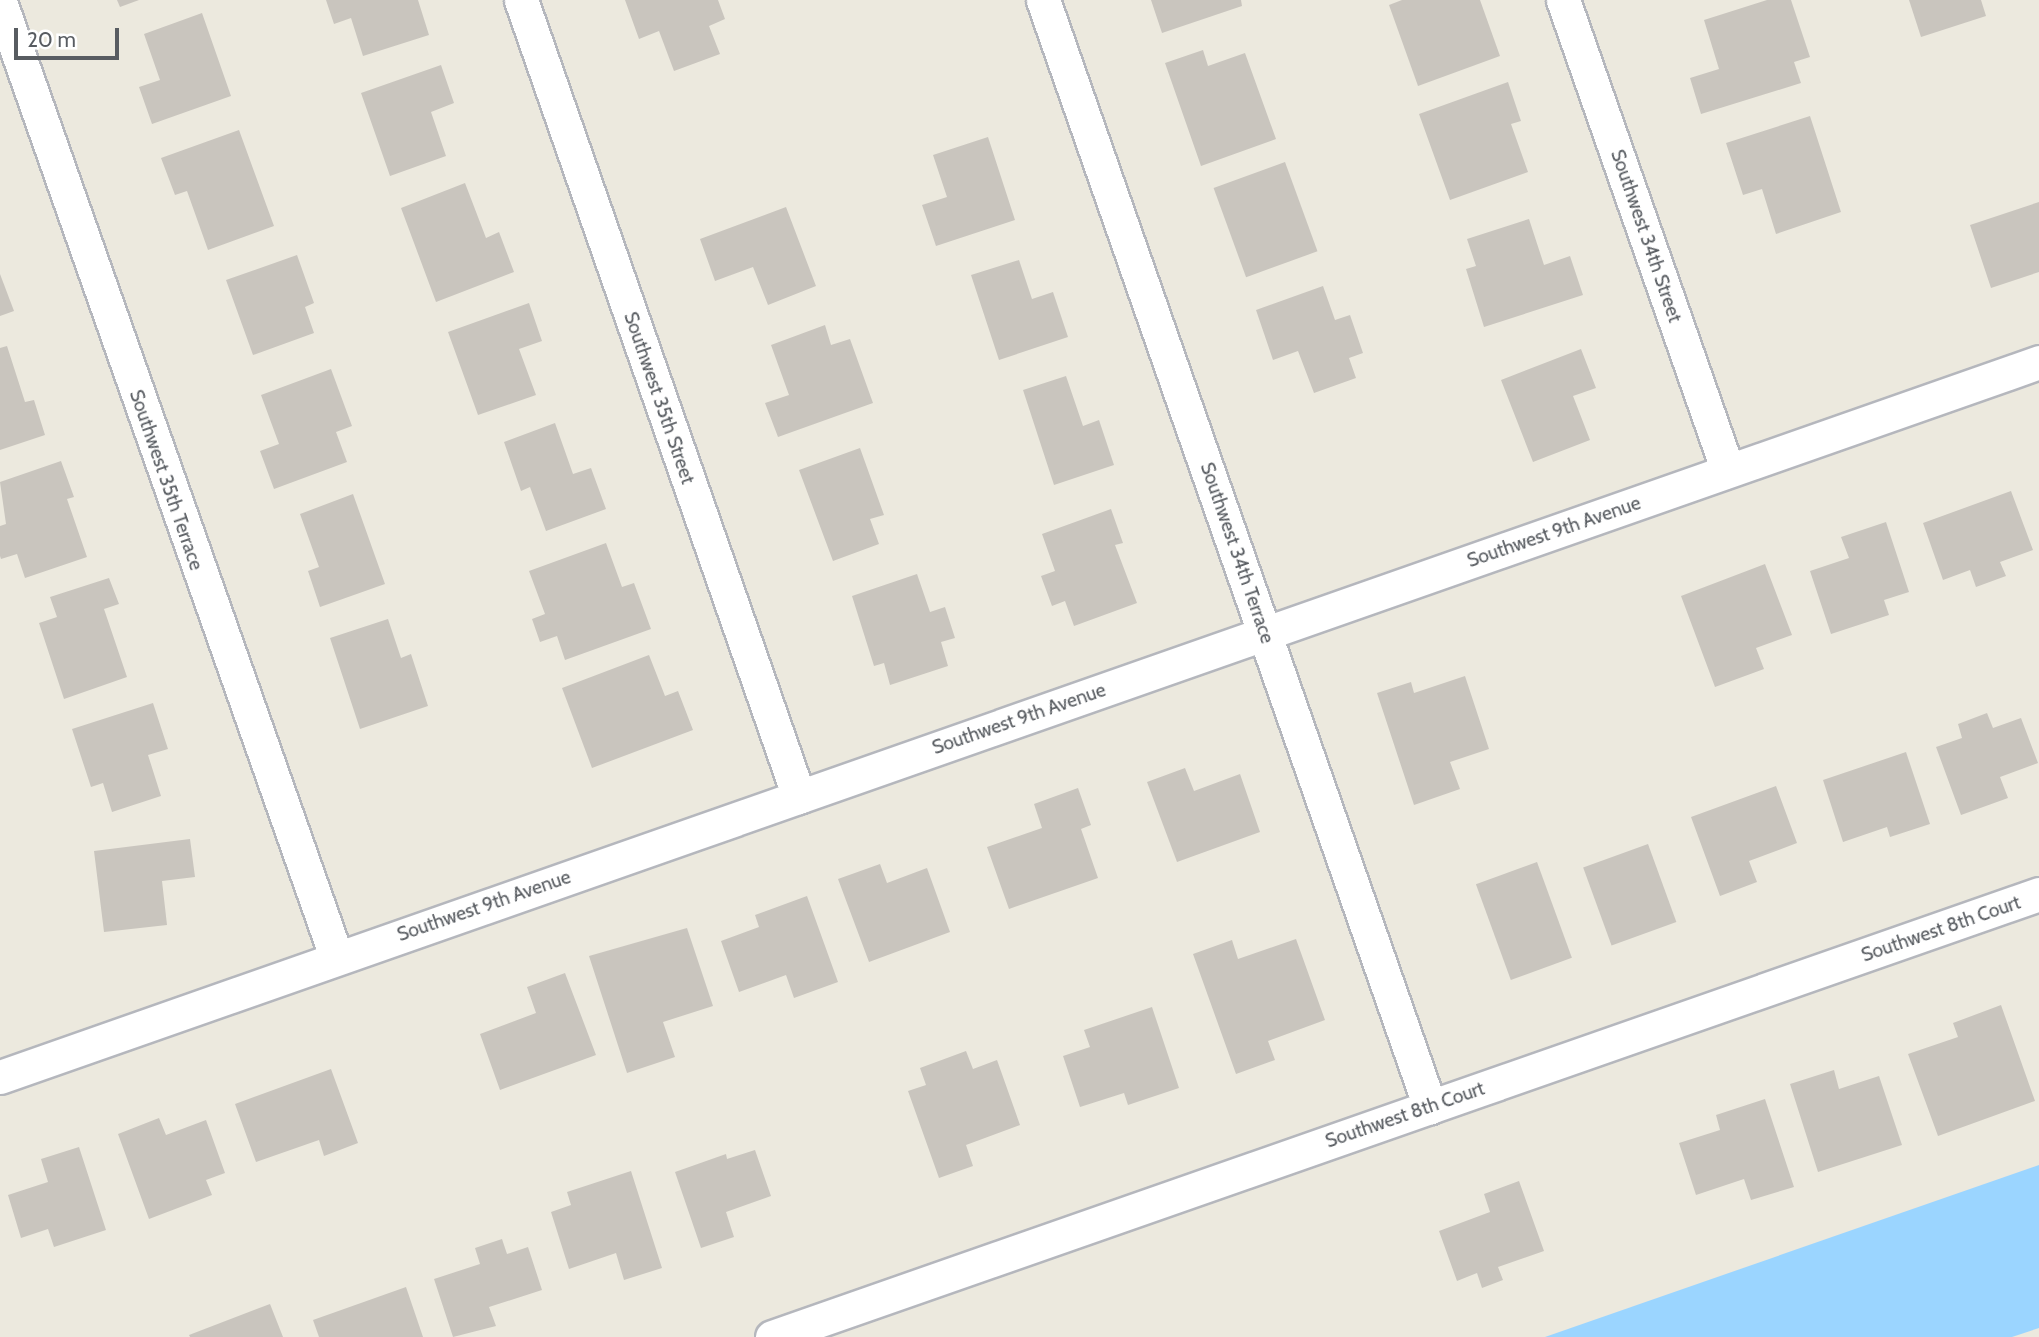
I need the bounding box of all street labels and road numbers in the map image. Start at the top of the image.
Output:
street label: Southwest 34th Street [1606,147,1686,325]
street label: Southwest 35th Street [619,309,699,487]
street label: Southwest 35th Terrace [124,387,208,573]
street label: Southwest 34th Terrace [1195,460,1279,646]
street label: Southwest 9th Avenue [1464,492,1644,572]
street label: Southwest 9th Avenue [929,679,1109,759]
street label: Southwest 9th Avenue [394,866,574,946]
street label: Southwest 8th Court [1858,891,2024,967]
street label: Southwest 8th Court [1322,1077,1488,1153]

